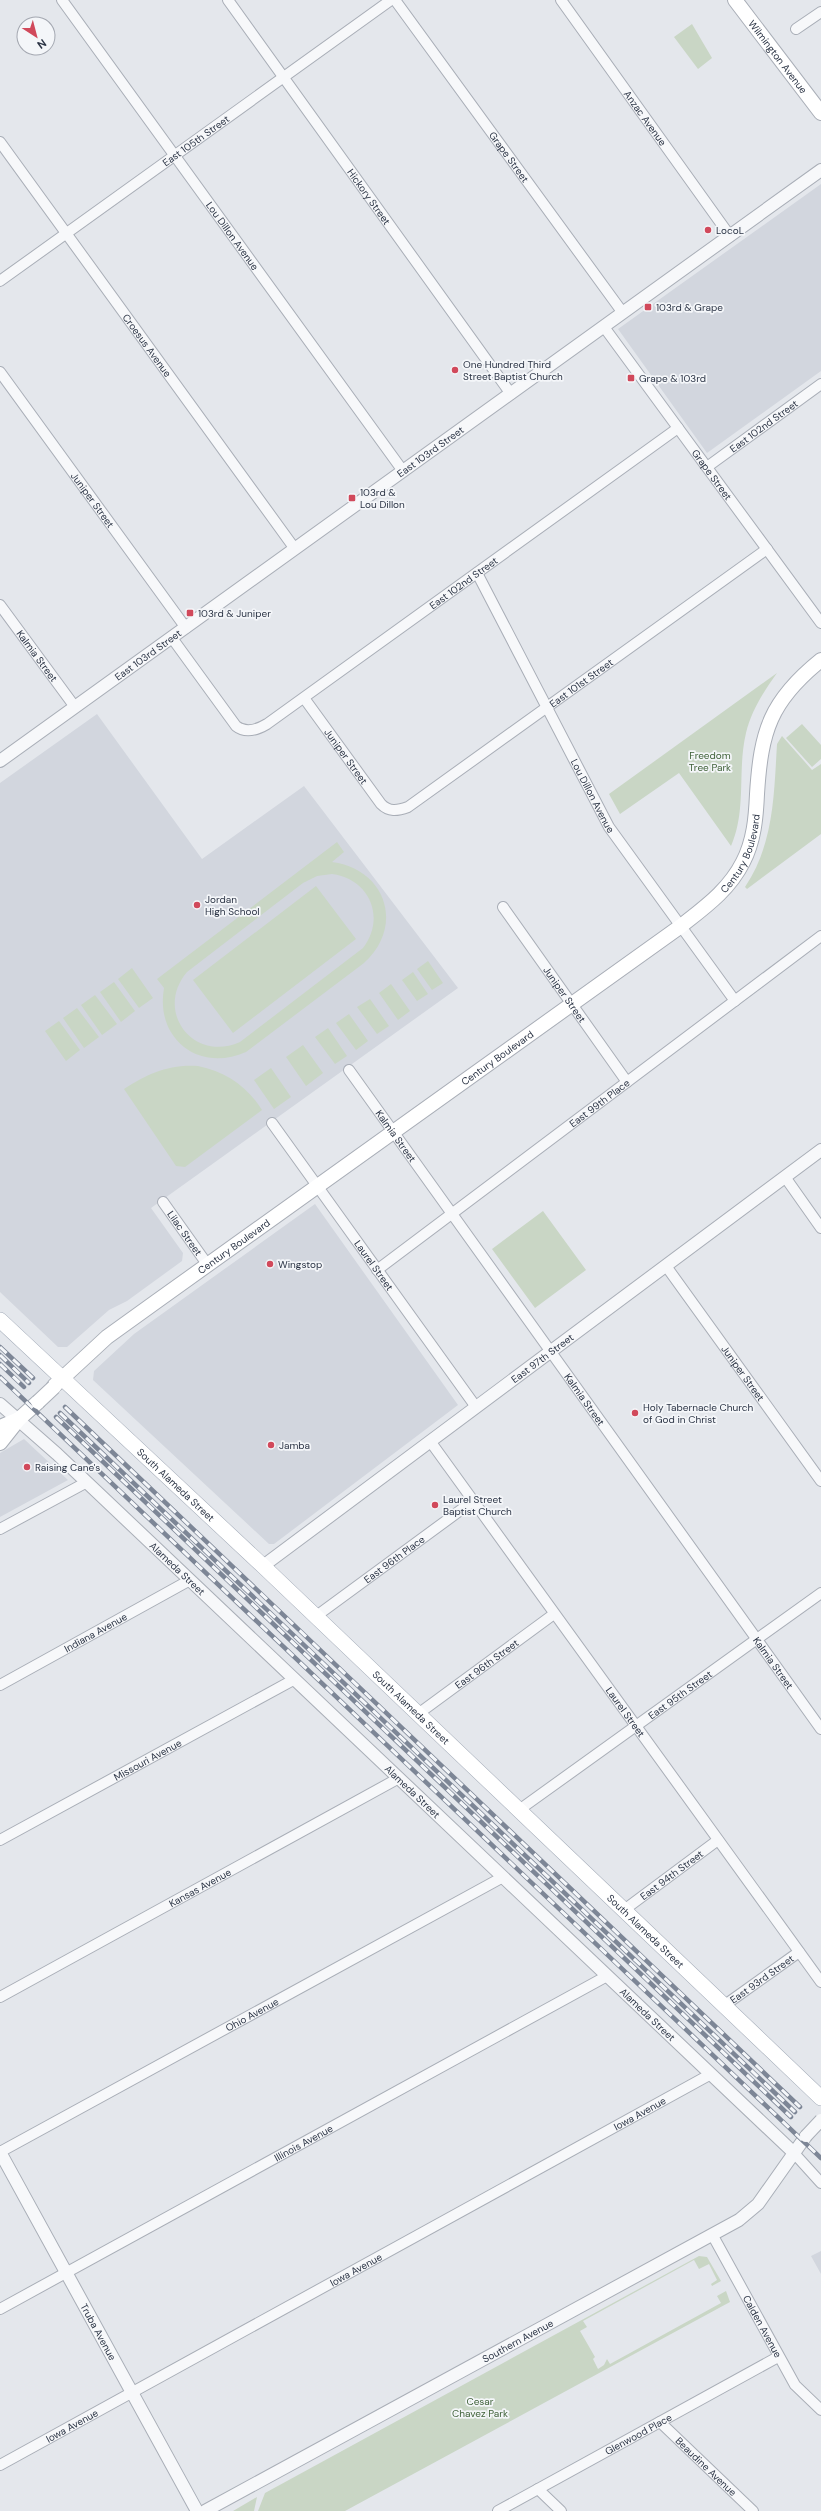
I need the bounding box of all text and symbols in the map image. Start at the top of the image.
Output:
north arrow [16,16,56,56]
street label: Wilmington Avenue [745,17,810,96]
text: N [35,36,49,52]
street label: Anzac Avenue [621,88,669,149]
street label: East 105th Street [160,112,232,169]
street label: Grape Street [486,129,532,185]
street label: Hickory Street [344,166,393,227]
street label: Lou Dillon Avenue [203,199,262,273]
place label: LocoL [716,224,744,237]
marker: LocoL [703,225,713,235]
place label: 103rd & Grape [656,301,723,314]
marker: 103rd & Grape [643,302,653,312]
street label: Croesus Avenue [120,311,174,380]
place label: One Hundred Third Street Baptist Church [463,358,563,383]
marker: One Hundred Third Street Baptist Church [450,365,460,375]
place label: Grape & 103rd [639,372,706,385]
marker: Grape & 103rd [626,373,636,383]
street label: East 102nd Street [727,397,801,455]
street label: East 103rd Street [394,423,466,480]
street label: Grape Street [689,447,735,503]
street label: Juniper Street [68,470,117,531]
place label: 103rd & Lou Dillon [360,486,405,511]
marker: 103rd & Lou Dillon [347,493,357,503]
street label: East 102nd Street [427,554,500,612]
place label: 103rd & Juniper [198,607,271,620]
marker: 103rd & Juniper [185,608,195,618]
street label: East 103rd Street [112,627,184,684]
street label: Kalmia Street [14,628,60,685]
street label: East 101st Street [547,656,616,710]
street label: Juniper Street [321,726,370,787]
park label: Freedom Tree Park [689,749,731,774]
street label: Lou Dillon Avenue [568,757,617,836]
street label: Century Boulevard [718,813,763,896]
place label: Jordan High School [205,893,260,918]
marker: Jordan High School [192,900,202,910]
street label: Juniper Street [540,964,589,1025]
street label: Century Boulevard [459,1028,536,1088]
street label: East 99th Place [567,1076,633,1130]
street label: Kalmia Street [373,1108,419,1165]
street label: Lilac Street [164,1208,205,1258]
street label: Century Boulevard [195,1216,273,1277]
street label: Laurel Street [351,1238,396,1293]
place label: Wingstop [278,1258,322,1271]
marker: Wingstop [265,1259,275,1269]
street label: East 97th Street [509,1331,576,1386]
street label: Juniper Street [718,1343,767,1404]
street label: Kalmia Street [561,1371,608,1428]
place label: Holy Tabernacle Church of God in Christ [643,1401,753,1426]
marker: Holy Tabernacle Church of God in Christ [630,1408,640,1418]
place label: Jamba [279,1439,310,1452]
marker: Jamba [266,1440,276,1450]
street label: South Alameda Street [134,1446,217,1524]
place label: Raising Cane's [35,1461,100,1474]
marker: Raising Cane's [22,1462,32,1472]
place label: Laurel Street Baptist Church [443,1493,512,1518]
marker: Laurel Street Baptist Church [430,1500,440,1510]
street label: East 96th Place [361,1533,428,1586]
street label: Alameda Street [147,1539,208,1598]
street label: Indiana Avenue [62,1610,130,1655]
street label: Kalmia Street [750,1634,796,1692]
street label: East 96th Street [452,1636,521,1692]
street label: East 95th Street [646,1667,715,1722]
street label: South Alameda Street [370,1668,452,1748]
street label: Laurel Street [603,1684,648,1740]
street label: Missouri Avenue [112,1736,184,1784]
street label: Alameda Street [382,1762,443,1821]
street label: East 94th Street [637,1847,706,1903]
street label: Kansas Avenue [167,1865,234,1910]
street label: South Alameda Street [604,1892,687,1971]
street label: East 93rd Street [727,1952,796,2006]
street label: Alameda Street [617,1985,678,2044]
street label: Ohio Avenue [223,1995,281,2035]
street label: Iowa Avenue [611,2094,669,2133]
street label: Illinois Avenue [272,2122,336,2164]
street label: Iowa Avenue [328,2250,385,2289]
street label: Calden Avenue [740,2293,785,2360]
street label: Truba Avenue [77,2301,119,2363]
street label: Southern Avenue [480,2316,556,2366]
park label: Cesar Chavez Park [452,2395,508,2420]
street label: Iowa Avenue [44,2406,101,2446]
street label: Glenwood Place [603,2411,674,2458]
street label: Beaudine Avenue [673,2434,739,2499]

